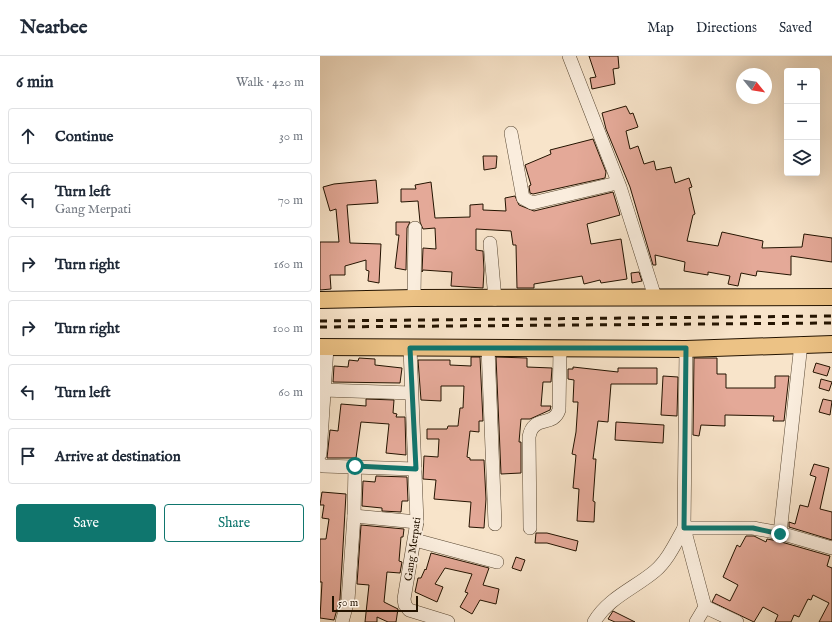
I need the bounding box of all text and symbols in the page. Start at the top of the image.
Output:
text: Nearbee [20,16,87,40]
text: Map [647,19,674,37]
text: Directions [696,19,757,37]
text: Saved [779,19,812,37]
north arrow [736,68,772,104]
map controls [784,68,820,176]
button: + [784,68,820,104]
text: 6 min [16,72,54,93]
text: Walk · 420 m [236,74,304,91]
button: − [784,104,820,140]
icon: ahead [17,125,39,147]
text: Continue [55,127,113,146]
text: 30 m [279,128,303,145]
button: layers [784,140,820,176]
text: Turn left [55,182,111,201]
icon: left [17,189,39,211]
text: 70 m [278,192,303,209]
text: Gang Merpati [55,201,131,218]
icon: right [17,253,39,275]
text: Turn right [55,255,120,274]
text: 160 m [273,256,303,273]
icon: right [17,317,39,339]
text: Turn right [55,319,120,338]
text: 100 m [273,320,303,337]
icon: left [17,381,39,403]
text: Turn left [55,383,111,402]
text: 60 m [278,384,303,401]
icon: arrive [17,445,39,467]
text: Arrive at destination [55,447,181,466]
route start [346,457,364,475]
button: Save [16,504,156,542]
button: Share [164,504,304,542]
street label: Gang Merpati [402,516,424,582]
route end [771,525,789,543]
scale bar [332,594,418,613]
text: 50 m [338,596,358,610]

